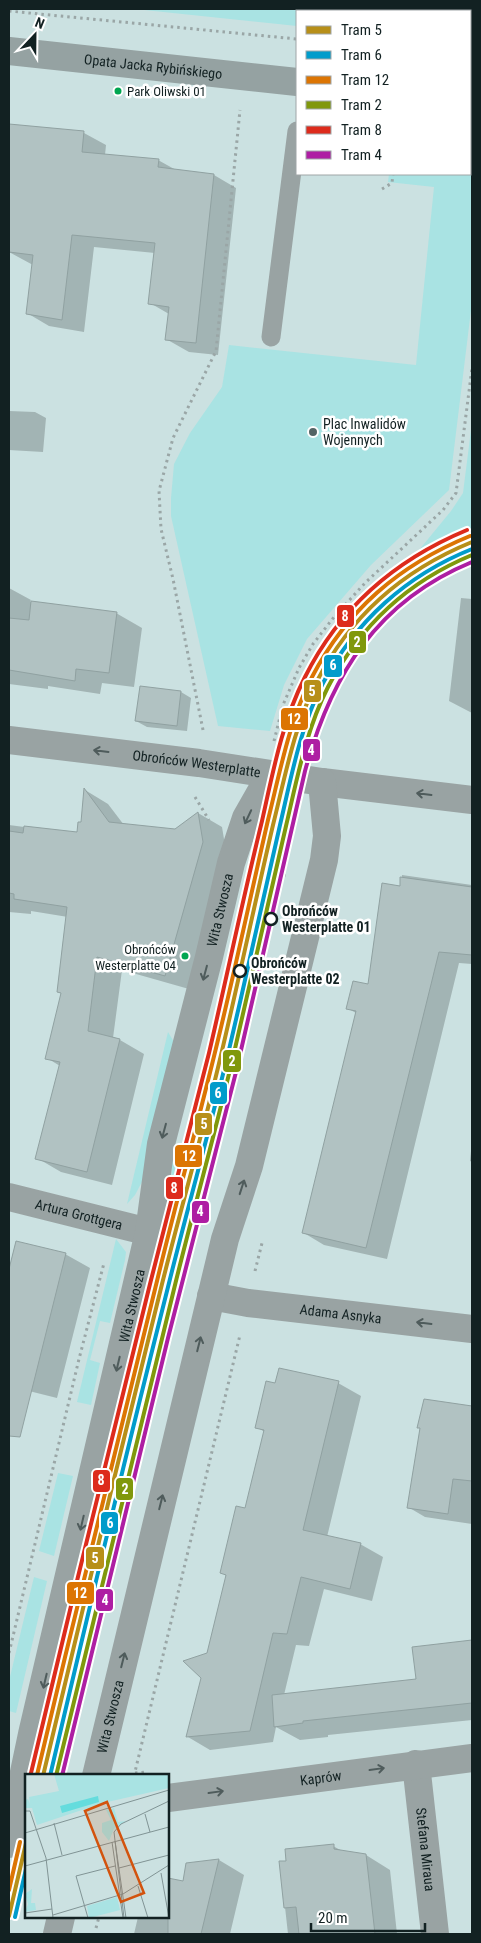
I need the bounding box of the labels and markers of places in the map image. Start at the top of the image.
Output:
place label: Park Oliwski 01 [127,84,206,99]
marker: Park Oliwski 01 [113,86,123,96]
place label: Plac Inwalidów Wojennych [323,416,406,448]
marker: Plac Inwalidów Wojennych [307,426,319,438]
place label: Obrońców Westerplatte 01 [282,903,371,935]
marker: Obrońców Westerplatte 01 [264,912,278,926]
place label: Obrońców Westerplatte 04 [95,942,177,973]
marker: Obrońców Westerplatte 04 [180,951,190,961]
place label: Obrońców Westerplatte 02 [251,955,340,987]
marker: Obrońców Westerplatte 02 [233,964,247,978]

